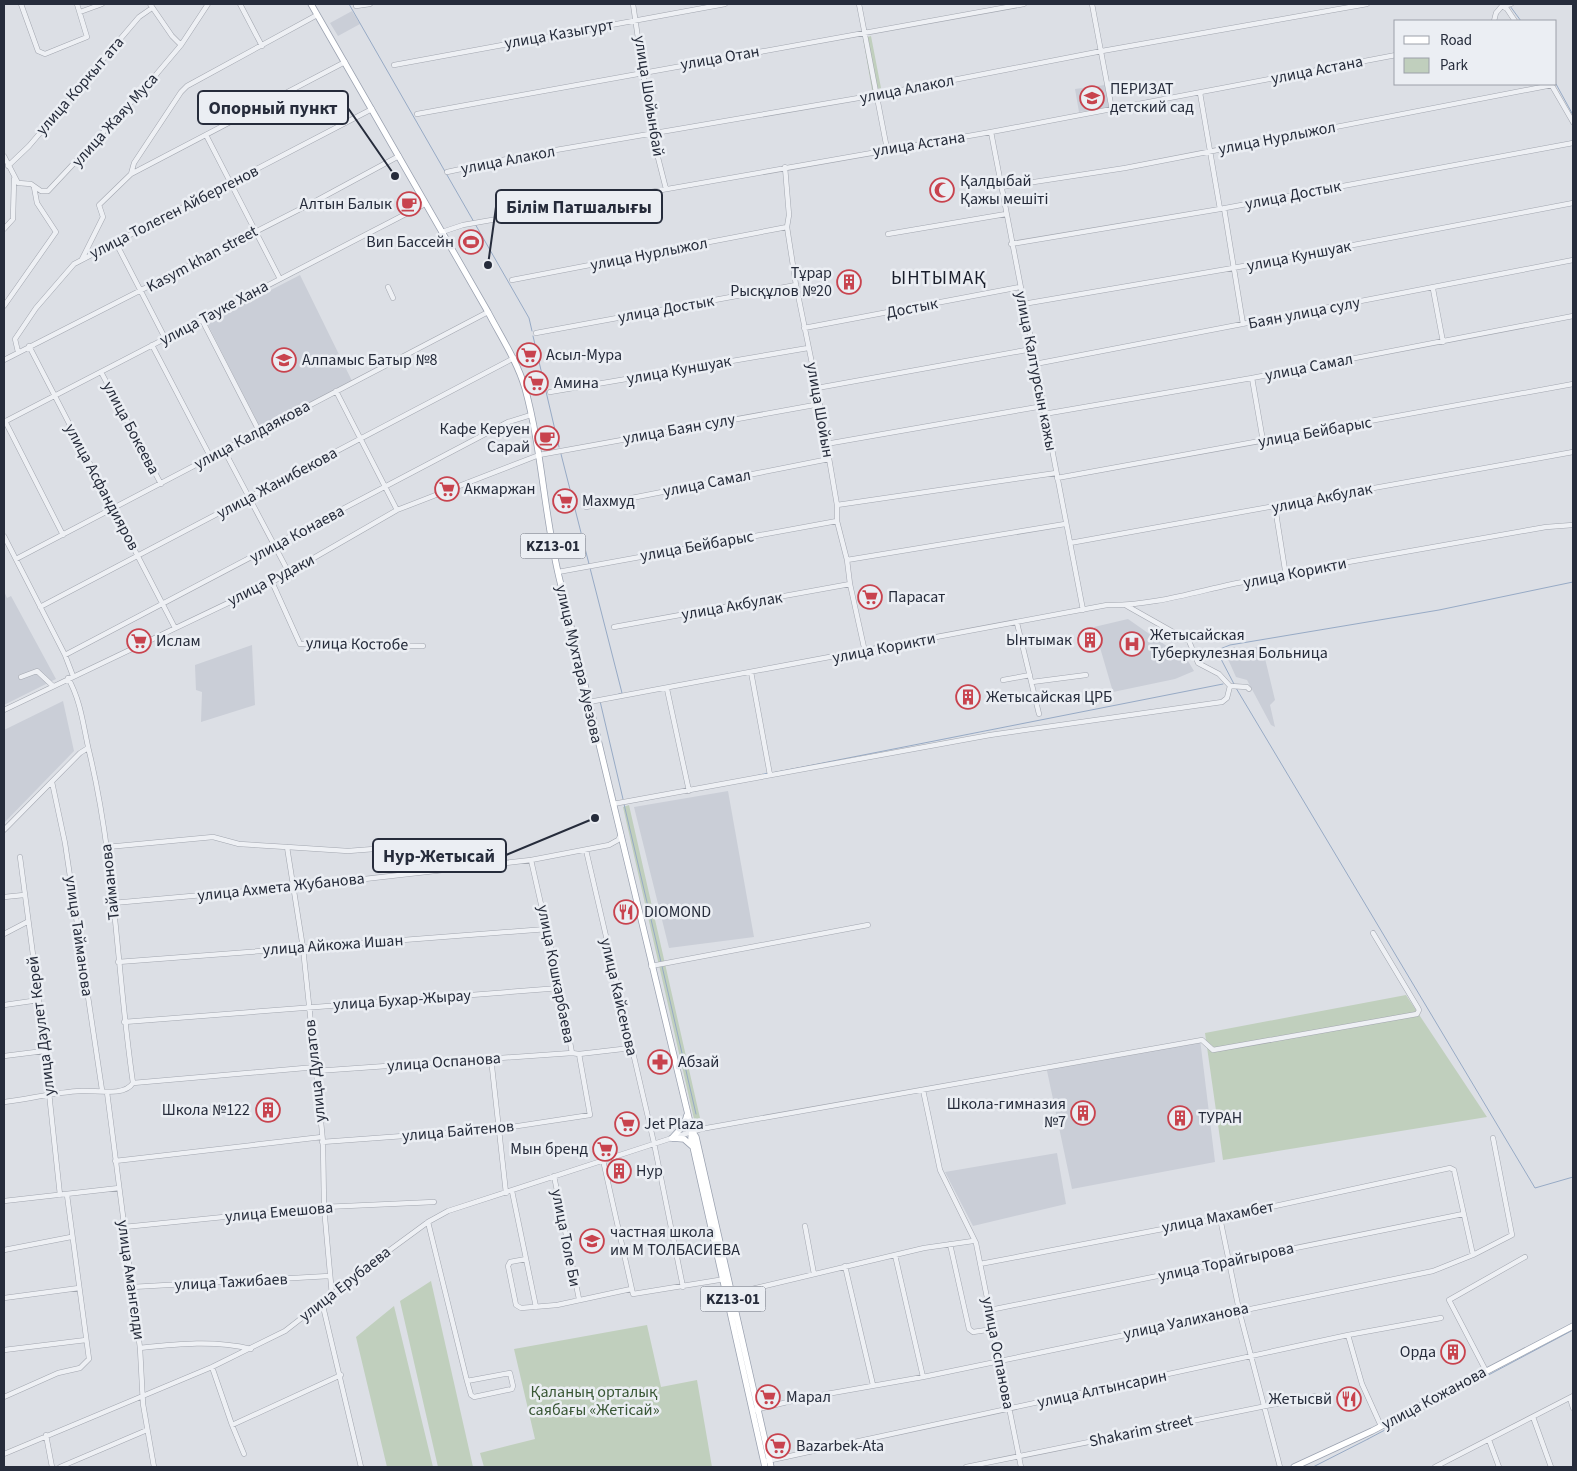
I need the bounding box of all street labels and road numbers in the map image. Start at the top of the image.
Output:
street label: улица Казыгурт [503,14,615,54]
street label: улица Коркыт ата [31,32,129,140]
street label: улица Шойынбай [629,34,669,158]
street label: улица Отан [679,40,761,76]
street label: улица Астана [1269,50,1365,90]
street label: улица Жаяу Муса [67,68,163,172]
street label: улица Алакол [858,69,956,109]
street label: улица Нурлыжол [1216,116,1338,160]
street label: улица Астана [871,126,967,162]
street label: улица Алакол [459,140,557,180]
street label: улица Толеген Айбергенов [86,160,262,264]
street label: улица Достык [1243,175,1343,215]
street label: Kasym khan street [143,220,262,298]
street label: улица Нурлыжол [588,232,710,276]
street label: улица Куншуак [1245,235,1353,277]
street label: улица Тауке Хана [156,275,272,351]
street label: улица Калтурсын кажы [1010,289,1062,453]
street label: улица Достык [616,290,716,328]
street label: Баян улица сулу [1246,291,1362,335]
street label: Достык [884,292,940,324]
street label: улица Самал [1263,348,1355,386]
street label: улица Куншуак [625,350,733,390]
street label: улица Шойын [801,360,839,460]
street label: улица Бокеева [97,377,165,479]
street label: улица Калдаякова [190,395,314,475]
street label: улица Баян сулу [621,408,737,450]
street label: улица Бейбарыс [1256,411,1374,453]
street label: улица Асфандияров [59,420,145,554]
street label: улица Жанибекова [213,442,341,524]
street label: улица Самал [661,464,753,502]
street label: улица Акбулак [1270,477,1374,519]
street label: улица Конаева [246,500,348,568]
street label: улица Бейбарыс [638,525,756,567]
road number: KZ13-01 [520,534,586,558]
street label: улица Рудаки [224,549,318,611]
street label: улица Корикти [1241,552,1349,594]
street label: улица Мухтара Ауезова [550,583,608,745]
street label: улица Акбулак [680,586,784,626]
street label: улица Корикти [830,627,938,669]
street label: улица Костобе [306,632,409,656]
street label: Тайманова [95,843,125,921]
street label: улица Ахмета Жубанова [196,867,366,907]
street label: улица Тайманова [60,874,98,998]
street label: улица Кошкарбаева [532,903,580,1045]
street label: улица Айкожа Ишан [262,929,404,961]
street label: улица Кайсенова [595,936,643,1058]
street label: улица Даулет Керей [22,955,60,1097]
street label: улица Бухар-Жырау [332,984,472,1016]
street label: улица Дулатов [299,1019,331,1123]
street label: улица Оспанова [386,1047,502,1077]
street label: улица Байтенов [401,1115,515,1147]
street label: улица Толе Би [546,1187,586,1289]
street label: улица Махамбет [1160,1195,1276,1239]
street label: улица Емешова [224,1196,334,1228]
street label: улица Амангелди [112,1219,150,1341]
street label: улица Торайгырова [1156,1237,1296,1287]
street label: улица Ерубаева [295,1241,395,1327]
street label: улица Тажибаев [174,1268,288,1296]
road number: KZ13-01 [700,1286,766,1312]
street label: улица Оспанова [976,1295,1020,1411]
street label: улица Уалиханова [1121,1297,1251,1345]
street label: улица Кожанова [1378,1361,1490,1435]
street label: улица Алтынсарин [1035,1365,1169,1413]
street label: Shakarim street [1087,1409,1195,1453]

